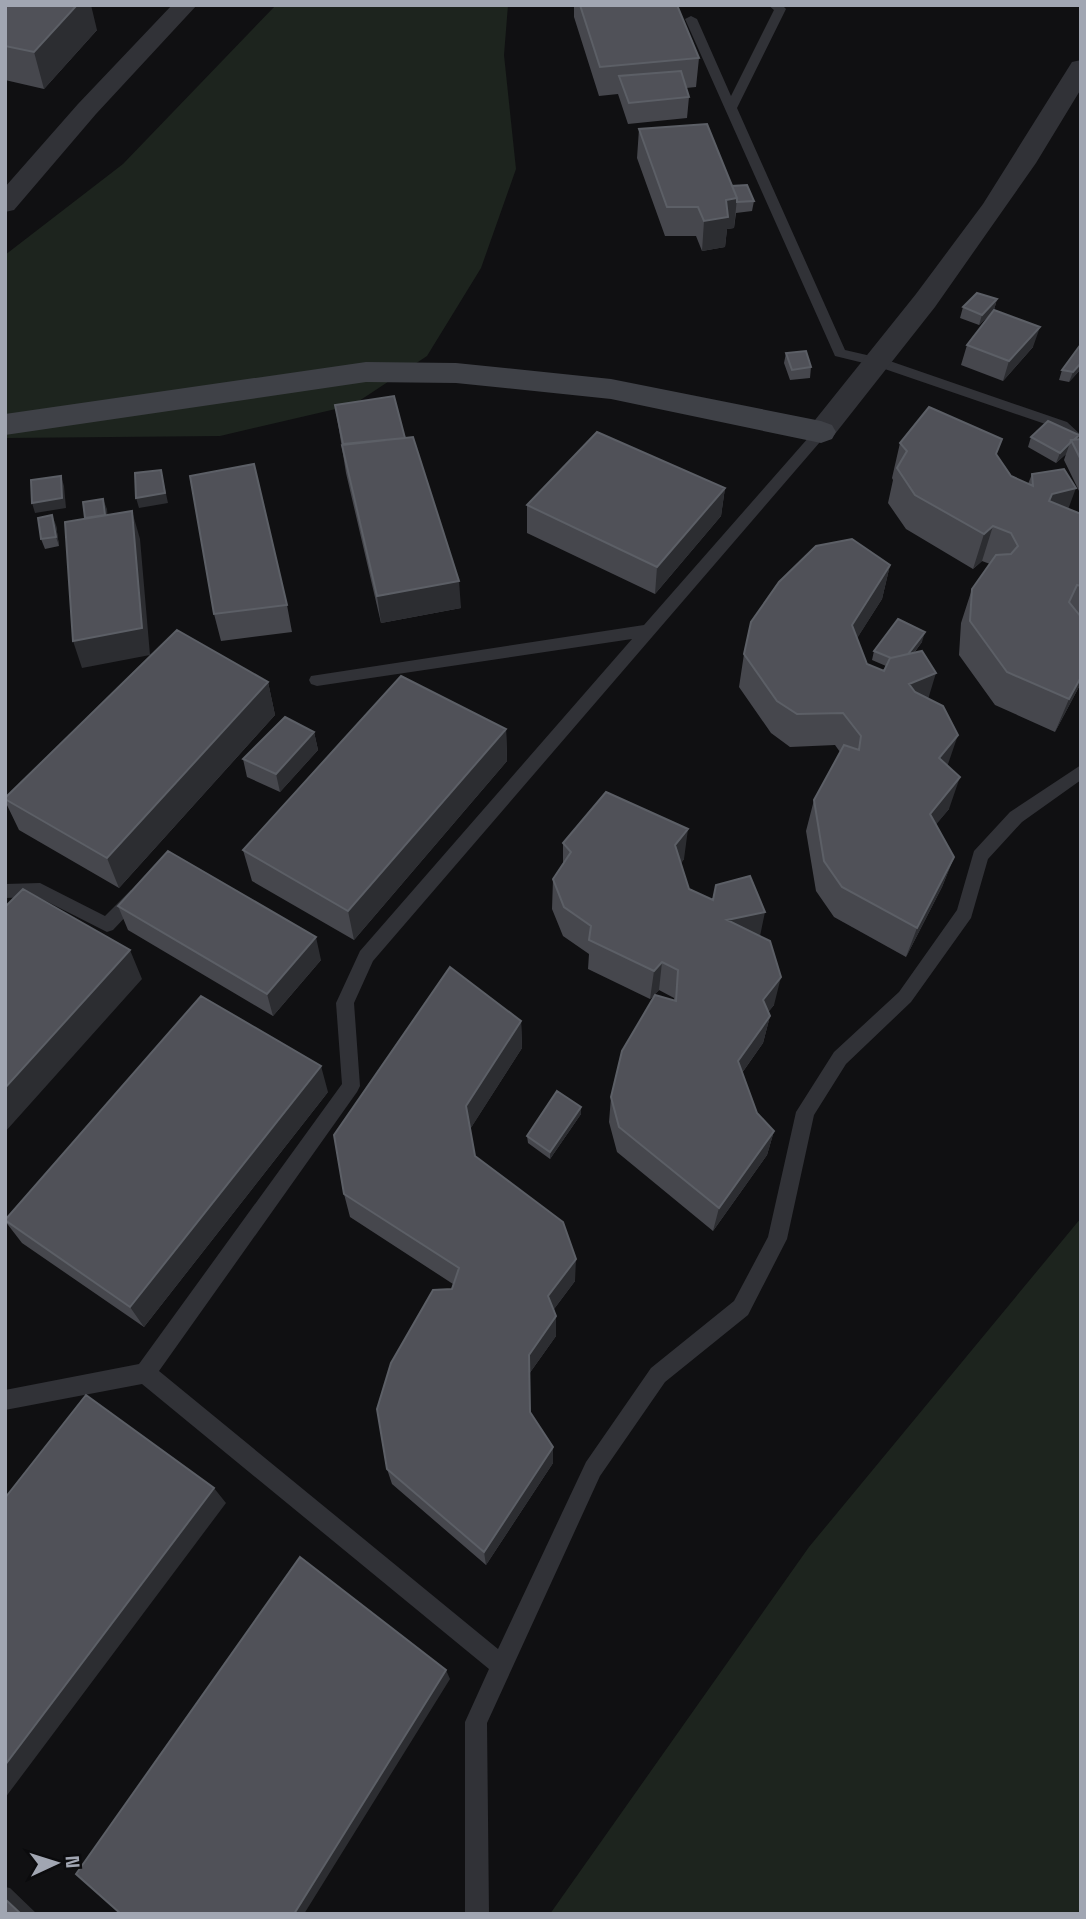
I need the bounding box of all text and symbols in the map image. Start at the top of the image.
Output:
north arrow [21,1828,91,1898]
text: N [60,1855,85,1869]

